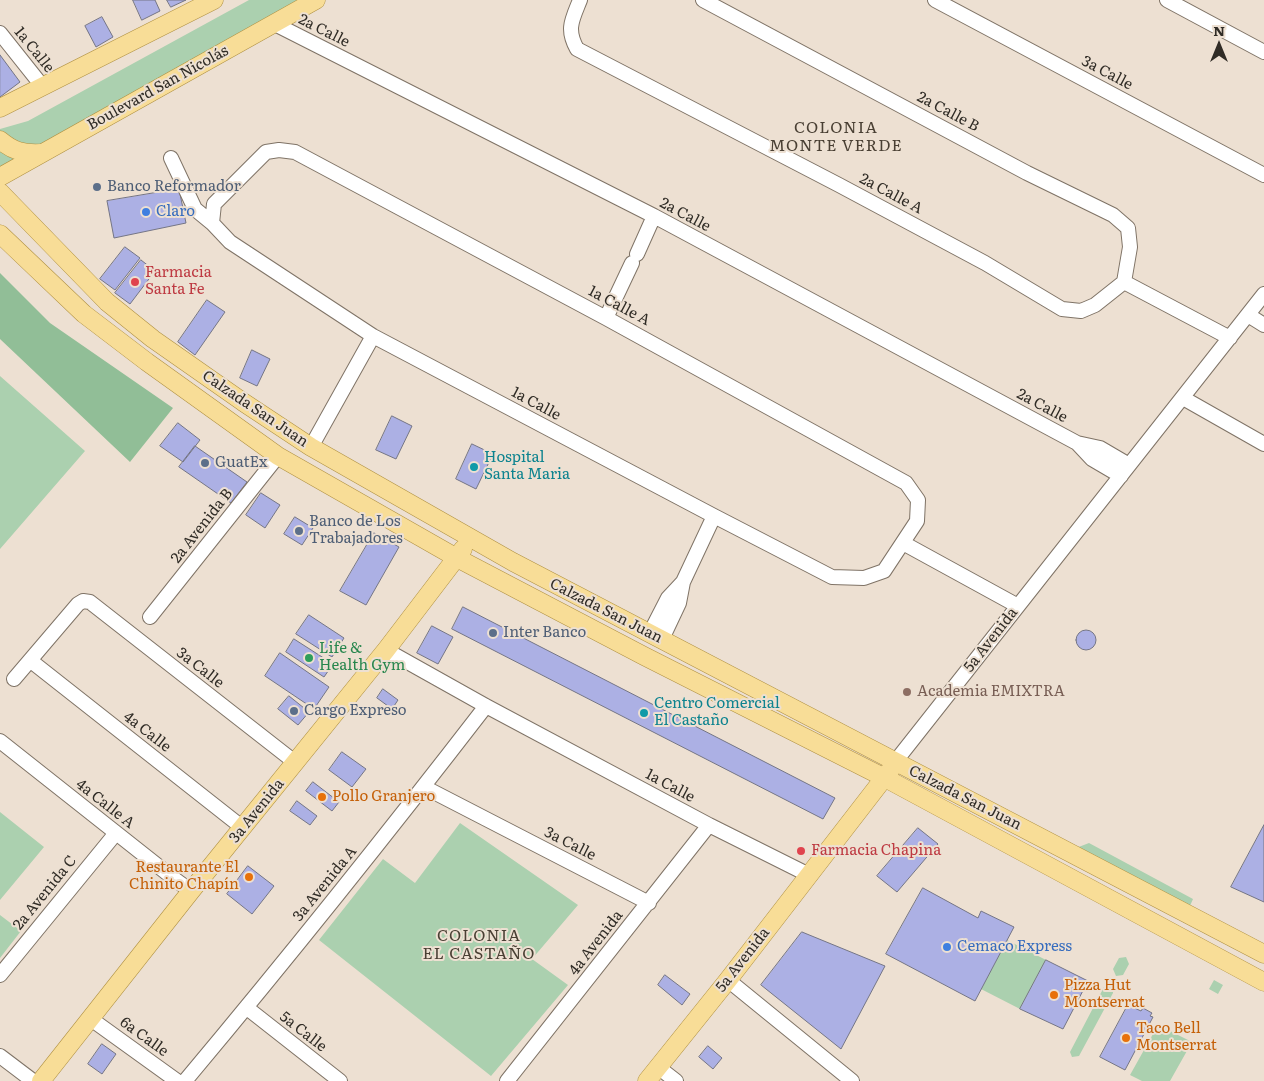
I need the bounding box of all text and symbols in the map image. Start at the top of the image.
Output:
street label: 2a Calle [296,11,352,51]
north arrow [1194,20,1244,70]
text: N [1213,20,1225,40]
street label: 1a Calle [10,24,58,76]
street label: Boulevard San Nicolás [84,42,232,134]
street label: 3a Calle [1078,52,1136,94]
street label: 2a Calle B [914,88,982,136]
district label: COLONIA MONTE VERDE [768,118,904,156]
street label: 2a Calle A [856,170,926,218]
place label: Banco Reformador [107,178,241,196]
marker: Banco Reformador [91,181,103,193]
street label: 2a Calle [657,194,713,236]
place label: Claro [156,203,195,221]
marker: Claro [140,206,152,218]
place label: Farmacia Santa Fe [145,264,212,299]
marker: Farmacia Santa Fe [129,276,141,288]
street label: 1a Calle A [585,282,653,330]
street label: Calzada San Juan [199,367,311,451]
street label: 1a Calle [508,384,564,424]
street label: 2a Calle [1014,385,1070,427]
place label: Hospital Santa Maria [484,449,570,484]
place label: GuatEx [215,454,268,472]
marker: GuatEx [199,457,211,469]
marker: Hospital Santa Maria [468,461,480,473]
street label: 2a Avenida B [167,485,237,567]
place label: Banco de Los Trabajadores [309,513,403,548]
marker: Banco de Los Trabajadores [293,525,305,537]
street label: Calzada San Juan [547,575,665,647]
street label: 5a Avenida [960,604,1022,676]
place label: Inter Banco [503,624,586,642]
marker: Inter Banco [487,627,499,639]
place label: Life & Health Gym [319,640,405,675]
street label: 3a Calle [173,644,227,692]
marker: Life & Health Gym [303,652,315,664]
place label: Academia EMIXTRA [917,683,1065,701]
marker: Academia EMIXTRA [901,686,913,698]
place label: Centro Comercial El Castaño [654,695,780,730]
place label: Cargo Expreso [304,702,406,720]
marker: Cargo Expreso [288,705,300,717]
marker: Centro Comercial El Castaño [638,707,650,719]
street label: 4a Calle [120,708,174,756]
street label: Calzada San Juan [906,762,1024,834]
street label: 1a Calle [642,766,698,806]
street label: 3a Avenida [226,775,288,847]
street label: 4a Calle A [72,776,138,832]
place label: Pollo Granjero [332,788,435,806]
marker: Pollo Granjero [316,791,328,803]
street label: 3a Calle [541,823,599,865]
place label: Farmacia Chapina [811,842,941,860]
street label: 3a Avenida A [289,843,361,925]
marker: Farmacia Chapina [795,845,807,857]
street label: 2a Avenida C [10,852,80,934]
place label: Restaurante El Chinito Chapín [129,859,239,894]
marker: Restaurante El Chinito Chapín [243,871,255,883]
street label: 4a Avenida [565,907,627,979]
street label: 5a Avenida [712,924,774,996]
district label: COLONIA EL CASTAÑO [421,926,537,964]
place label: Cemaco Express [957,938,1072,956]
marker: Cemaco Express [941,941,953,953]
place label: Pizza Hut Montserrat [1064,977,1145,1012]
marker: Pizza Hut Montserrat [1048,989,1060,1001]
street label: 5a Calle [276,1008,330,1056]
street label: 6a Calle [116,1013,172,1061]
place label: Taco Bell Montserrat [1136,1020,1217,1055]
marker: Taco Bell Montserrat [1120,1032,1132,1044]

